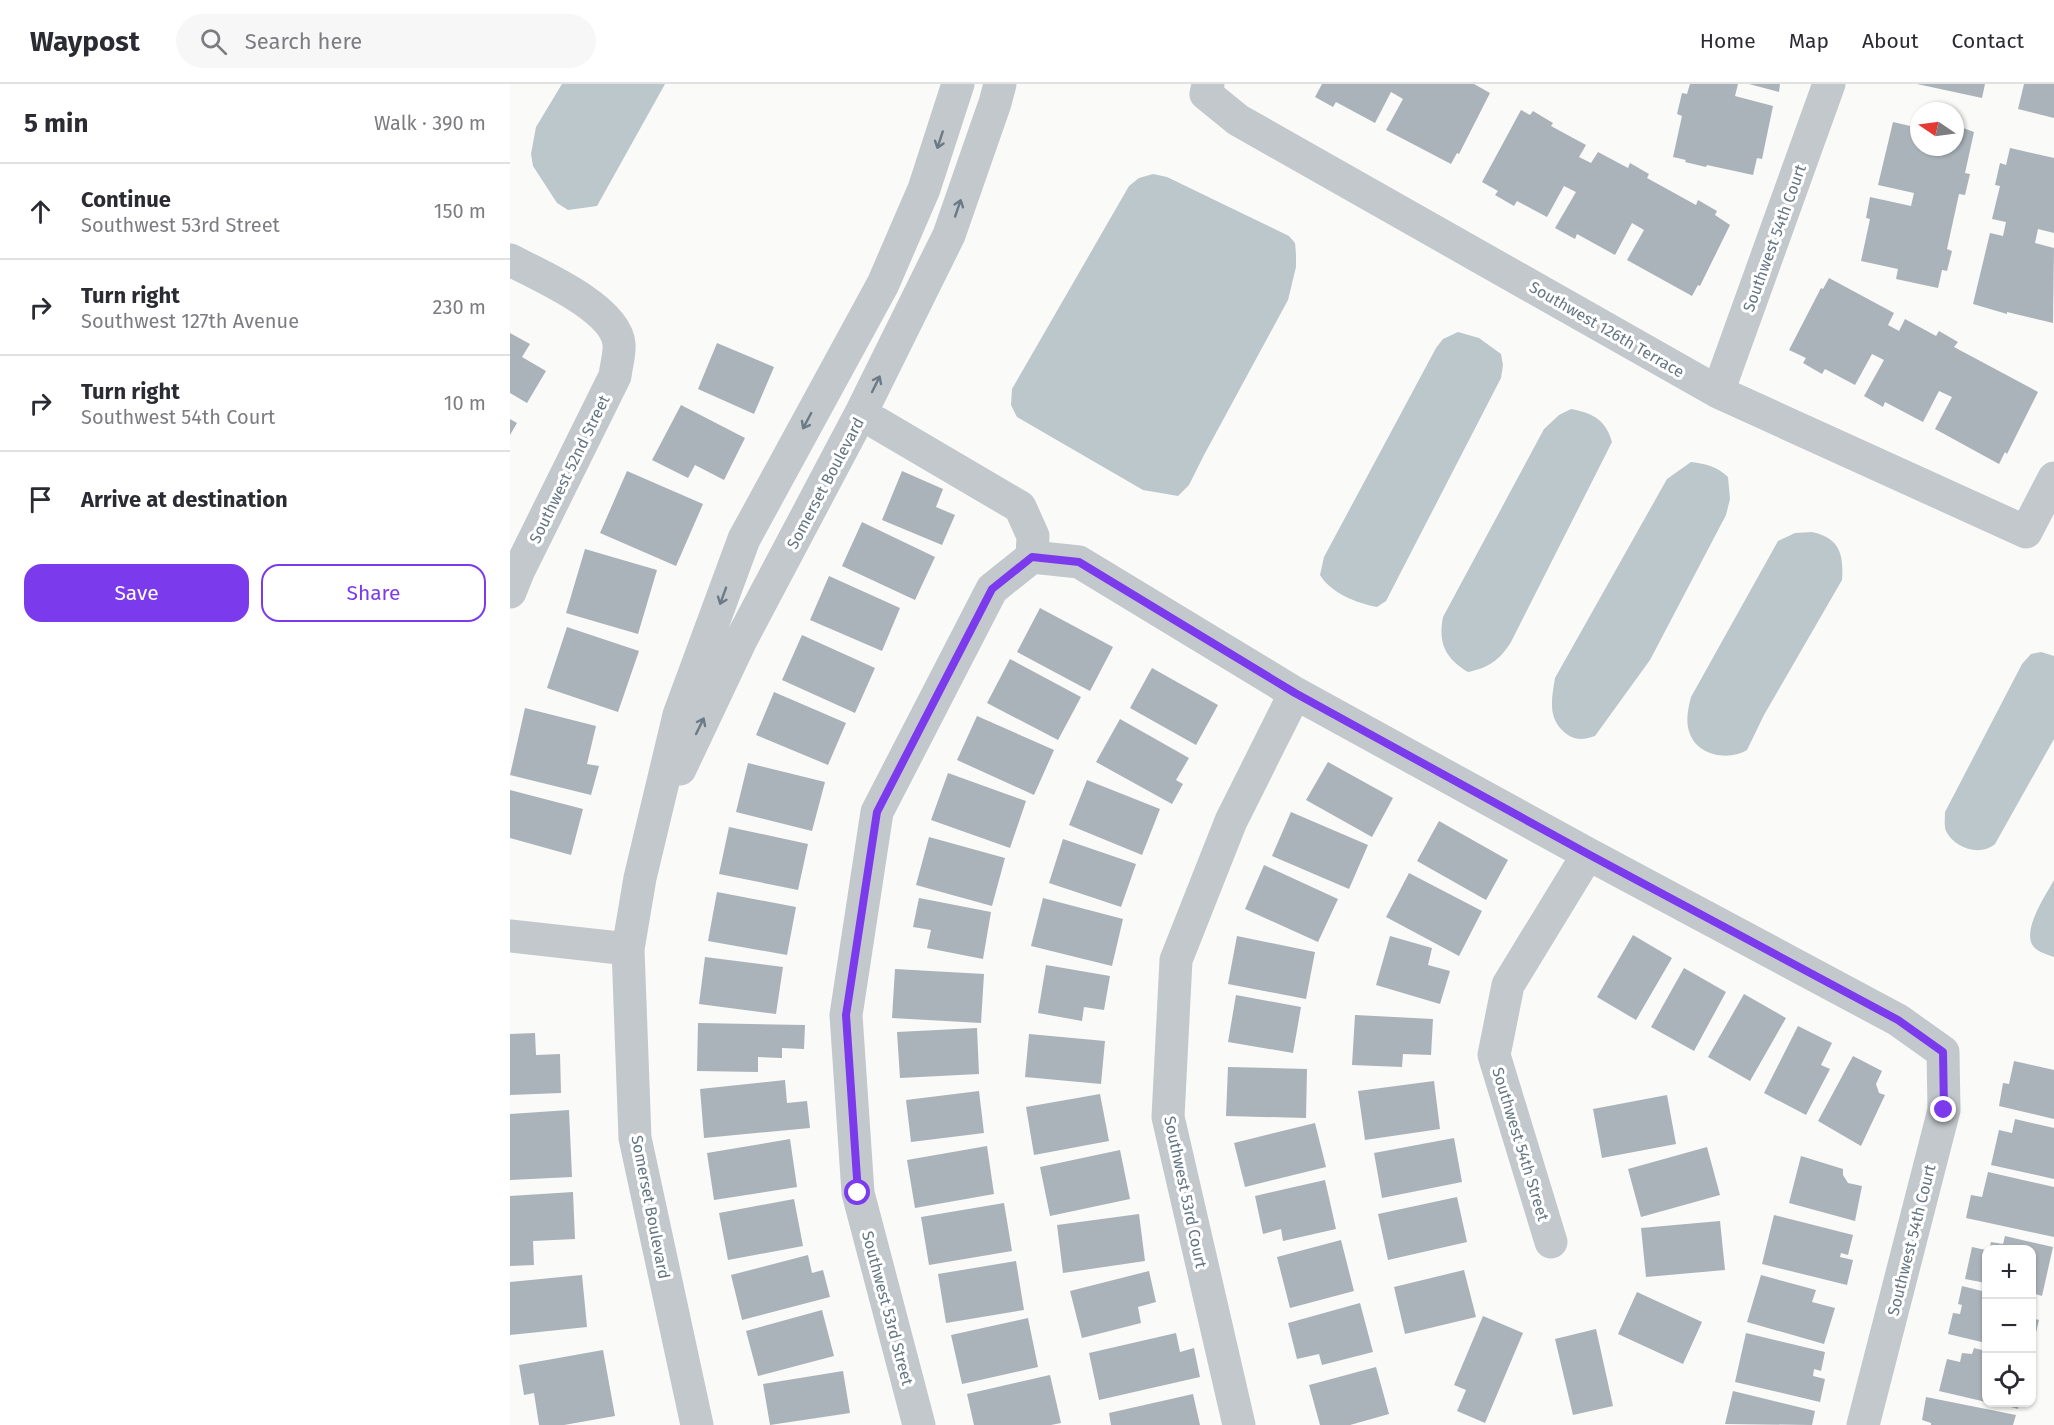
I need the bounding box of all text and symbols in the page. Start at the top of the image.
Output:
search box [176,14,596,68]
text: Waypost [30,25,140,58]
icon: search [197,25,230,58]
text: Search here [245,28,362,55]
text: Home [1700,28,1756,54]
text: Map [1789,28,1829,54]
text: About [1862,28,1919,54]
text: Contact [1952,28,2024,54]
north arrow [1910,102,1964,156]
text: 5 min [24,108,88,139]
text: Walk · 390 m [374,111,486,135]
one-way arrow [934,130,945,149]
street label: Southwest 54th Court [1739,162,1810,314]
text: Continue [81,186,171,213]
icon: ahead [24,195,57,228]
text: 150 m [434,199,486,223]
one-way arrow [954,199,965,218]
text: Southwest 53rd Street [81,213,280,237]
street label: Southwest 126th Terrace [1526,277,1688,382]
text: Turn right [81,282,180,309]
icon: right [24,291,57,324]
text: 230 m [433,295,486,319]
text: Southwest 127th Avenue [81,309,299,333]
one-way arrow [870,376,882,394]
text: Turn right [81,378,180,405]
icon: right [24,387,57,420]
text: 10 m [444,391,486,415]
street label: Southwest 52nd Street [525,392,614,546]
text: Southwest 54th Court [81,405,275,429]
one-way arrow [801,412,813,429]
street label: Somerset Boulevard [783,414,868,552]
icon: arrive [24,483,57,516]
text: Arrive at destination [81,486,288,513]
button: Save [24,564,249,622]
button: Share [261,564,486,622]
one-way arrow [717,587,728,605]
one-way arrow [695,717,707,735]
street label: Southwest 54th Street [1488,1065,1553,1223]
route end [1930,1096,1956,1122]
street label: Southwest 53rd Court [1160,1114,1211,1270]
street label: Somerset Boulevard [627,1134,674,1281]
street label: Southwest 54th Court [1883,1162,1940,1318]
route start [844,1179,870,1205]
street label: Southwest 53rd Street [858,1229,917,1388]
map controls [1982,1245,2036,1407]
button: + [1982,1245,2036,1299]
button: − [1982,1299,2036,1353]
button: locate [1982,1353,2036,1407]

